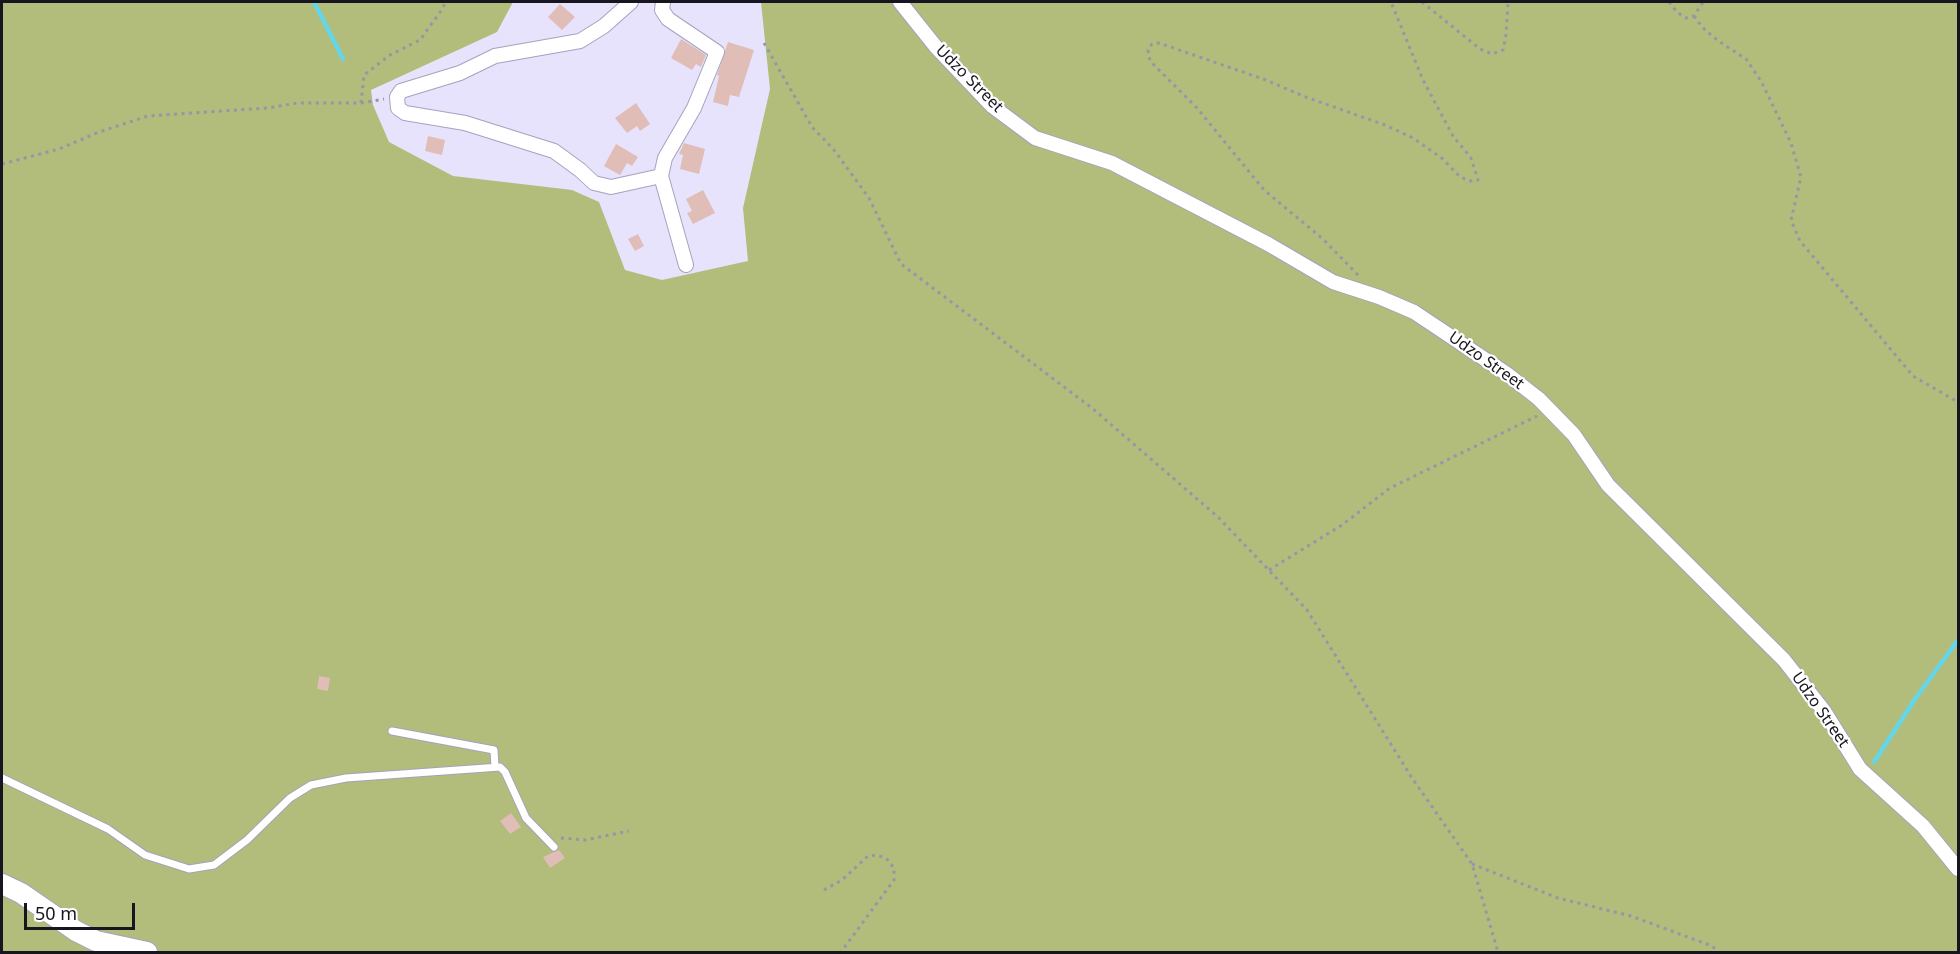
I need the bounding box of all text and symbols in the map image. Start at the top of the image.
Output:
street label: Udzo Street [931,41,1007,117]
street label: Udzo Street [1445,328,1527,394]
street label: Udzo Street [1787,669,1853,751]
scale bar [27,891,138,929]
text: 50 m [35,901,77,925]

